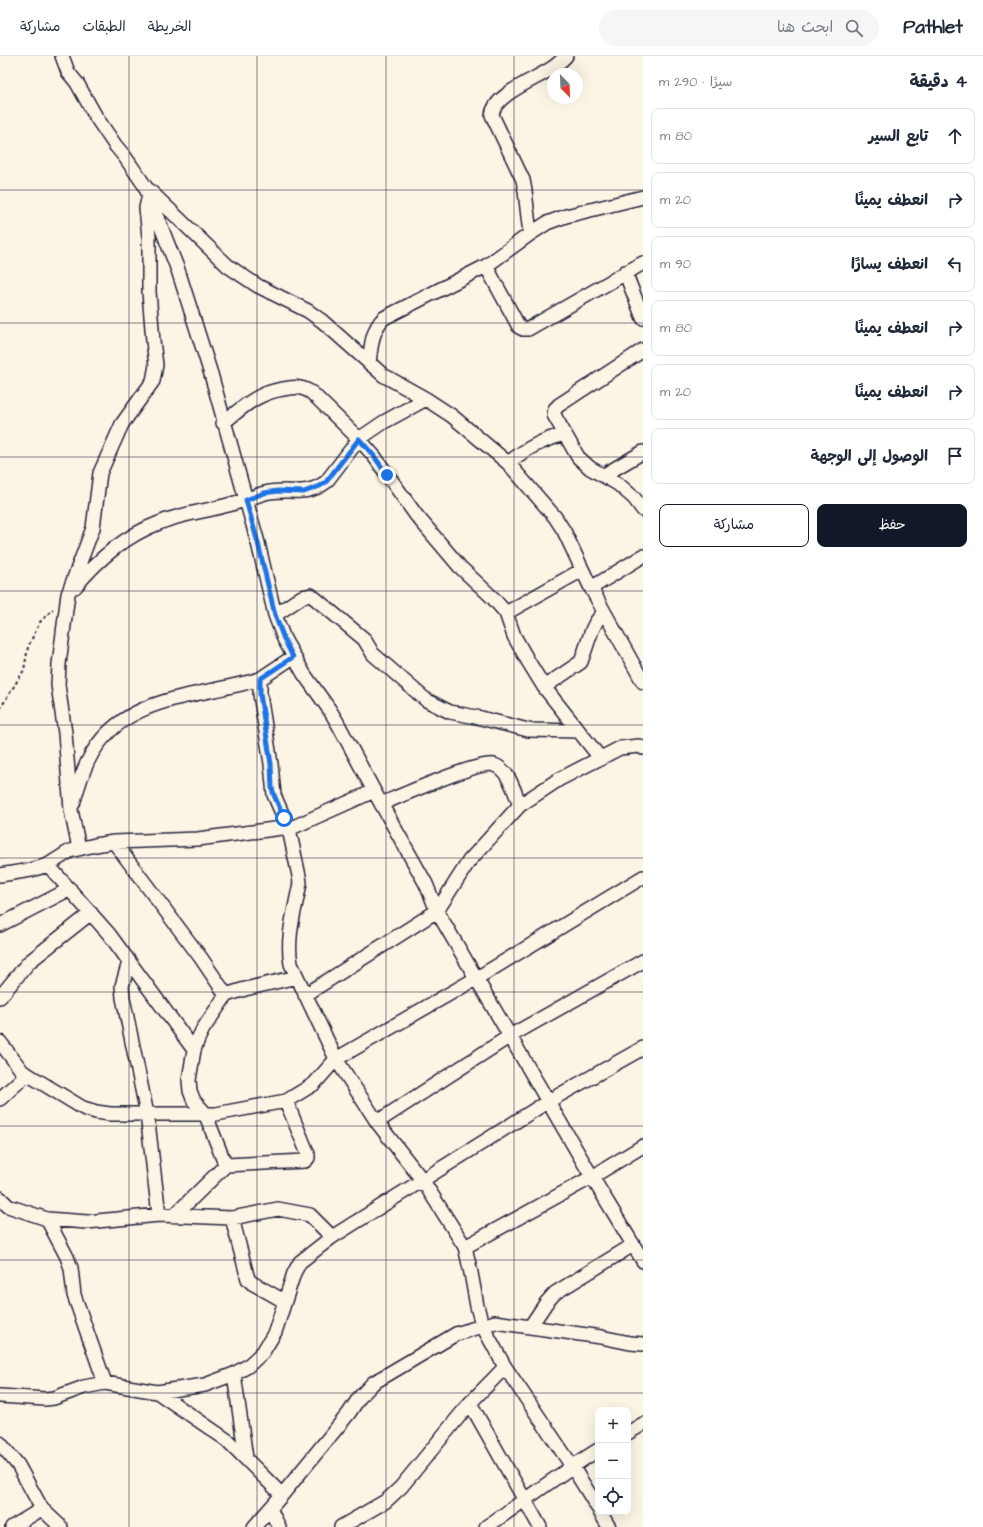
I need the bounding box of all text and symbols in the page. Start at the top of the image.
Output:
search box [599,10,879,46]
text: Pathlet [903,14,963,41]
text: مشاركة [20,17,60,37]
text: الطبقات [82,17,126,37]
text: الخريطة [148,17,191,37]
text: ابحث هنا [777,17,833,38]
icon: search [843,17,865,39]
north arrow [547,68,583,104]
text: 4 دقيقة [909,70,967,94]
text: سيرًا · 290 m [659,73,732,91]
icon: ahead [944,125,966,147]
text: تابع السير [869,126,928,147]
text: 80 m [660,127,692,145]
icon: right [944,189,966,211]
text: انعطف يمينًا [855,190,928,211]
text: 20 m [660,191,691,209]
icon: left [944,253,966,275]
text: انعطف يسارًا [851,254,928,275]
text: 90 m [660,255,691,273]
icon: right [944,317,966,339]
text: انعطف يمينًا [855,318,928,339]
text: 80 m [660,319,692,337]
icon: right [944,381,966,403]
text: انعطف يمينًا [855,382,928,403]
text: 20 m [660,383,691,401]
icon: arrive [944,445,966,467]
text: الوصول إلى الوجهة [811,446,928,467]
route end [378,466,396,484]
button: مشاركة [659,504,809,547]
button: حفظ [817,504,967,547]
route start [275,809,293,827]
map controls [595,1407,631,1515]
button: + [595,1407,631,1443]
button: − [595,1443,631,1479]
button: locate [595,1479,631,1515]

